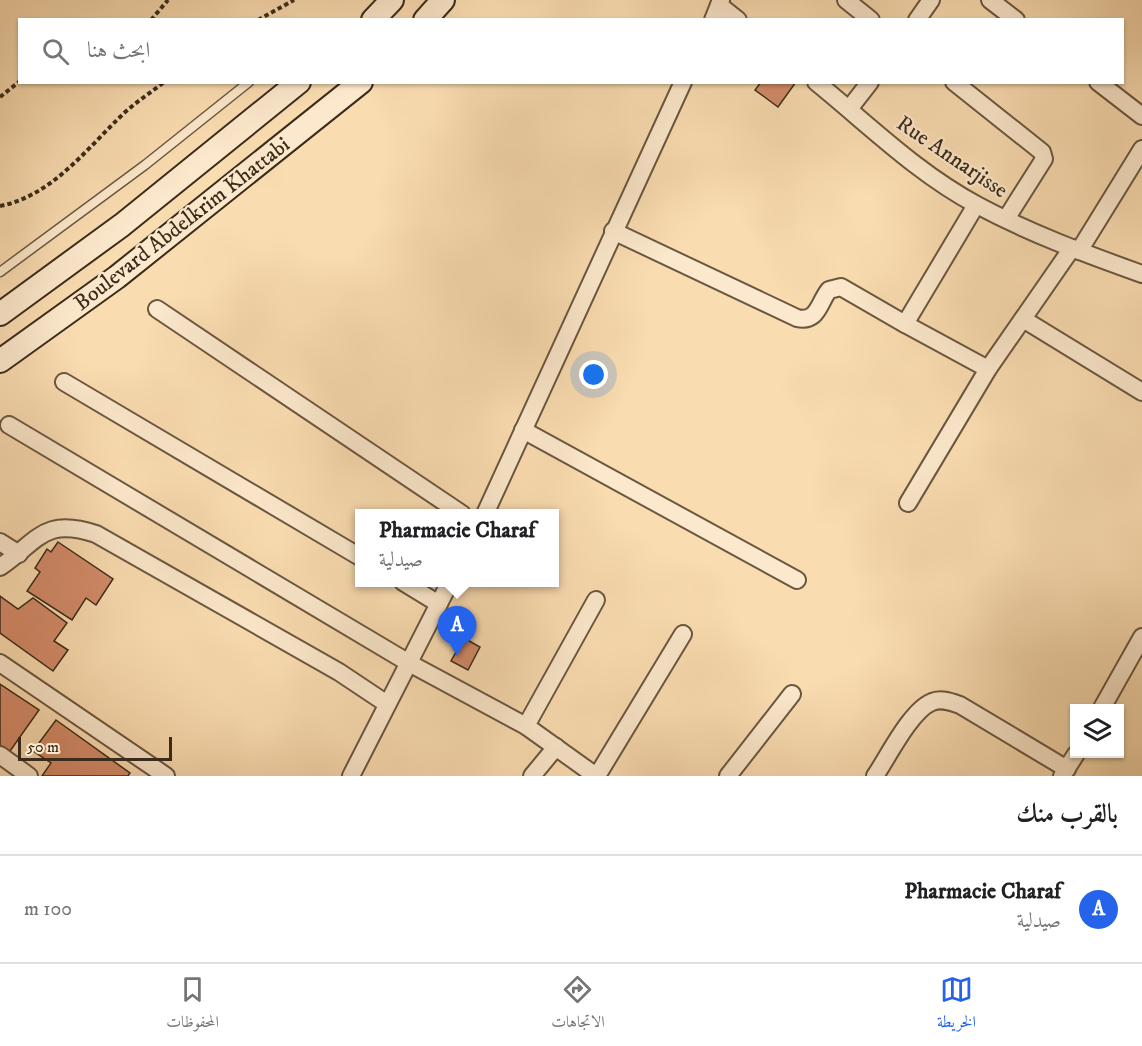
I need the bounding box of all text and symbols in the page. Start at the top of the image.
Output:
search box [18,18,1124,84]
icon: search [39,35,72,68]
text: ابحث هنا [87,37,150,64]
street label: Rue Annarjisse [891,110,1013,204]
street label: Boulevard Abdelkrim Khattabi [69,131,295,317]
your location [579,360,608,389]
popup [355,509,559,587]
text: Pharmacie Charaf [379,517,535,544]
text: صيدلية [379,548,423,573]
pin: A [438,606,476,656]
map controls [1070,704,1124,758]
button: layers [1070,704,1124,758]
scale bar [18,734,172,762]
text: 50 m [27,737,59,757]
text: بالقرب منك [1016,798,1118,831]
text: Pharmacie Charaf [904,878,1061,905]
text: 100 m [24,897,72,922]
text: A [1092,897,1105,922]
text: صيدلية [1017,909,1061,934]
tab: المحفوظات [166,973,219,1037]
tab: الاتجاهات [551,973,605,1037]
tab: الخريطة [937,973,976,1037]

